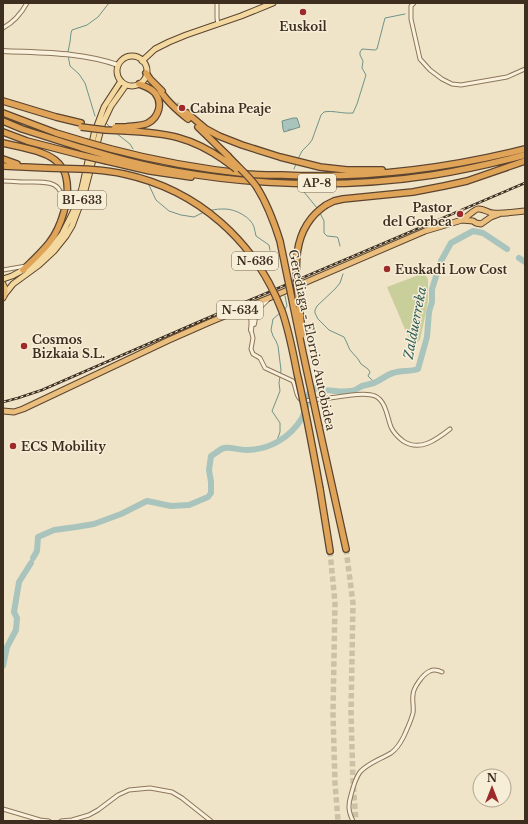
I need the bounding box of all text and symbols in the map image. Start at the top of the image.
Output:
marker: Euskoil [298,7,308,17]
place label: Euskoil [279,19,327,34]
place label: Cabina Peaje [190,101,271,116]
marker: Cabina Peaje [177,103,187,113]
road number: AP-8 [298,174,336,192]
road number: BI-633 [58,191,106,209]
place label: Pastor del Gorbea [383,200,452,229]
marker: Pastor del Gorbea [455,209,465,219]
street label: Gerediaga - Elorrio Autobidea [285,248,339,432]
road number: N-636 [232,252,278,270]
place label: Euskadi Low Cost [395,262,508,277]
marker: Euskadi Low Cost [382,264,392,274]
water label: Zalduerreka [399,285,430,362]
road number: N-634 [217,301,263,319]
place label: Cosmos Bizkaia S.L. [32,332,105,361]
marker: Cosmos Bizkaia S.L. [19,341,29,351]
place label: ECS Mobility [21,439,106,454]
marker: ECS Mobility [8,441,18,451]
north arrow [472,768,512,808]
text: N [487,771,498,785]

